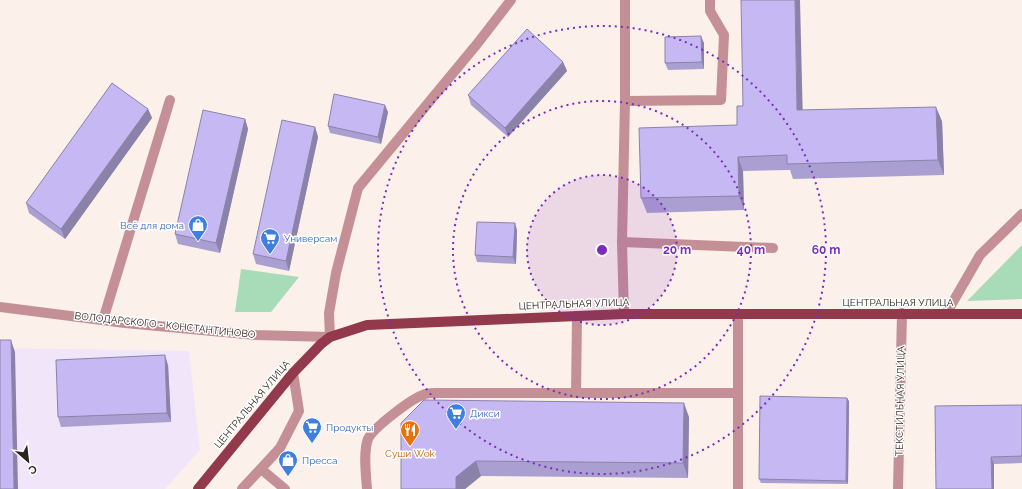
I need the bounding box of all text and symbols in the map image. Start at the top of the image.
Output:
shop icon: Всё для дома [187,214,209,242]
place label: Всё для дома [120,220,184,231]
supermarket icon: Универсам [259,227,281,255]
place label: Универсам [284,233,337,244]
centre of rings [595,243,609,257]
text: 20 m [663,243,691,257]
text: 40 m [737,243,765,257]
text: 60 m [812,243,840,257]
street label: ЦЕНТРАЛЬНАЯ УЛИЦА [518,297,630,311]
street label: ЦЕНТРАЛЬНАЯ УЛИЦА [843,297,954,308]
street label: ВОЛОДАРСКОГО - КОНСТАНТИНОВО [74,310,256,340]
street label: ТЕКСТИЛЬНАЯ УЛИЦА [894,346,906,456]
street label: ЦЕНТРАЛЬНАЯ УЛИЦА [212,358,292,450]
supermarket icon: Дикси [445,402,467,430]
place label: Дикси [470,408,500,419]
supermarket icon: Продукты [301,416,323,444]
restaurant icon: Суши Wok [399,419,421,447]
place label: Продукты [326,422,373,433]
north arrow [8,441,48,481]
place label: Суши Wok [385,448,436,459]
shop icon: Пресса [277,449,299,477]
place label: Пресса [302,455,338,466]
text: С [26,462,39,477]

